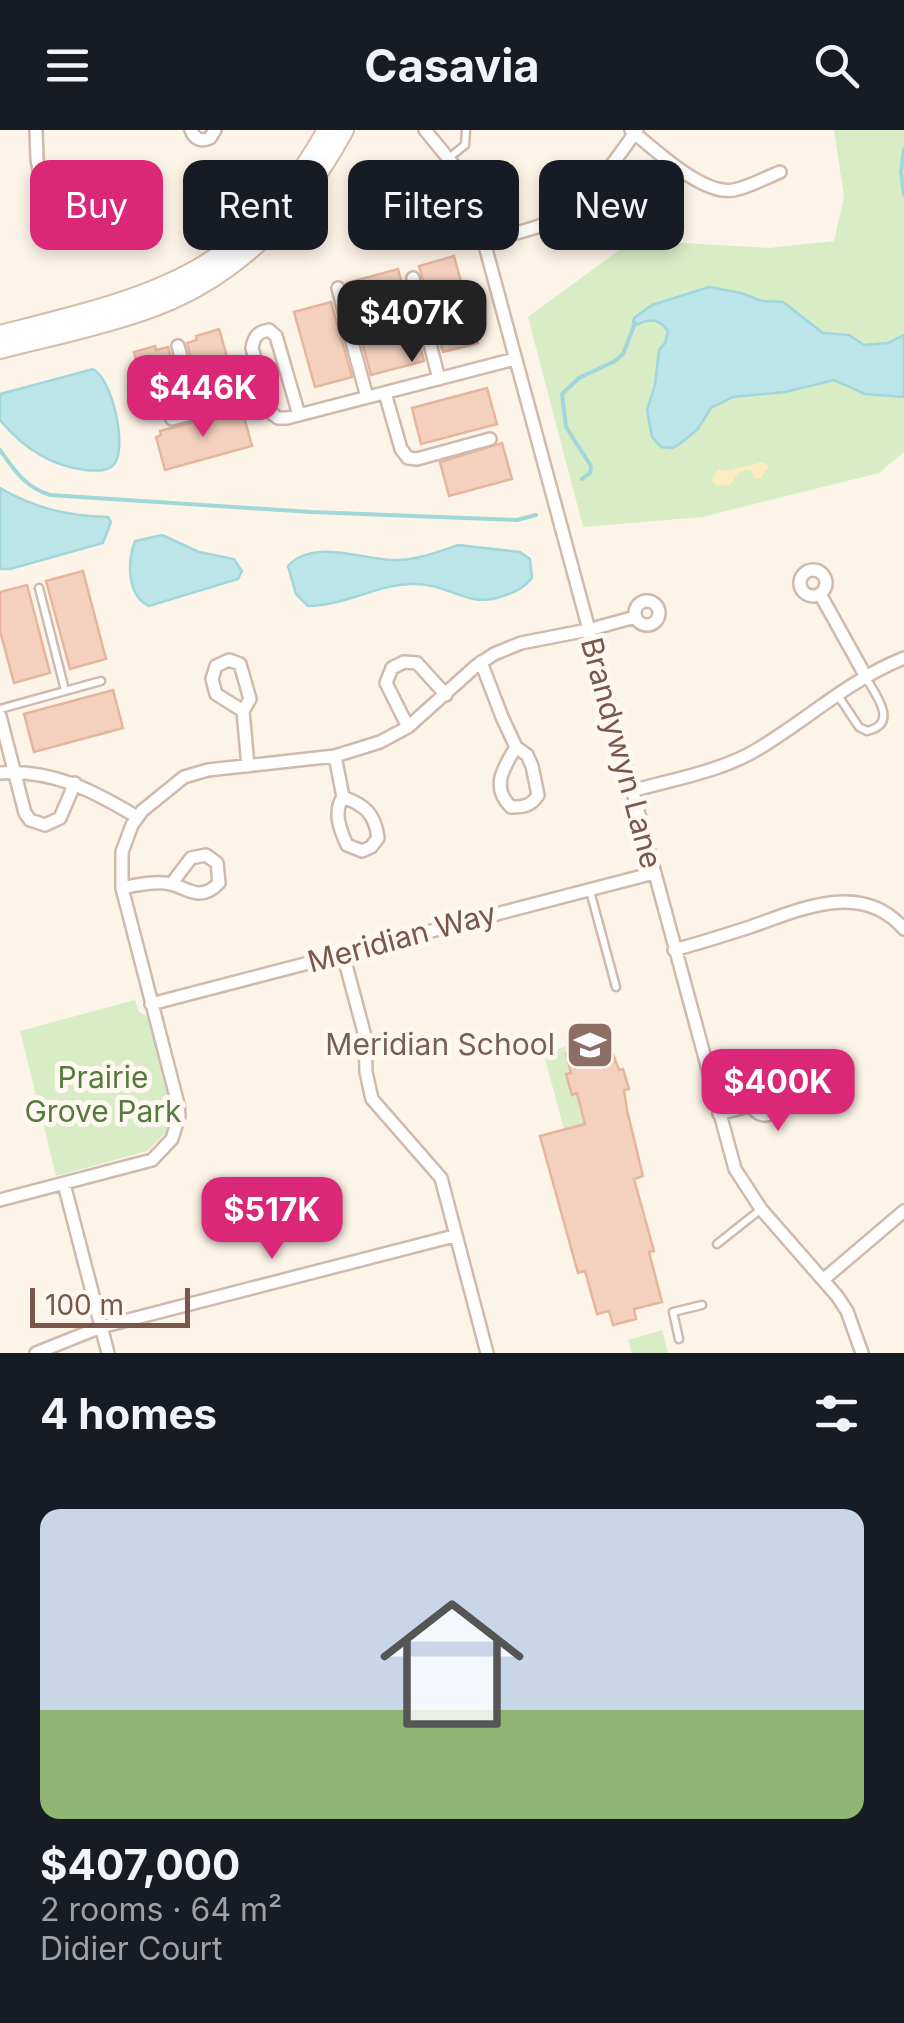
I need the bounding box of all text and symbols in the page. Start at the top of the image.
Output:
icon: menu [40,38,95,93]
text: Casavia [364,38,540,93]
icon: search [809,38,864,93]
chip: Buy [30,160,163,250]
chip: Rent [183,160,328,250]
chip: Filters [348,160,519,250]
chip: New [539,160,684,250]
pin: $407K [342,280,482,365]
text: $407K [359,293,465,332]
pin: $446K [133,355,273,440]
text: $446K [149,368,257,407]
street label: Brandywyn Lane [574,633,670,872]
street label: Meridian Way [304,895,500,979]
school or university icon: Meridian School [564,1019,616,1071]
place label: Meridian School [325,1026,555,1062]
pin: $400K [708,1049,848,1134]
park label: Prairie Grove Park [24,1059,182,1129]
text: $400K [724,1062,832,1101]
pin: $517K [202,1177,342,1262]
text: $517K [224,1190,320,1229]
scale bar [30,1283,190,1328]
text: 100 m [45,1288,124,1322]
icon: filters [809,1386,864,1441]
text: 4 homes [40,1388,217,1439]
icon: home [362,1574,542,1754]
text: $407,000 [40,1839,240,1890]
text: 2 rooms · 64 m² [40,1890,282,1929]
text: Didier Court [40,1929,222,1968]

